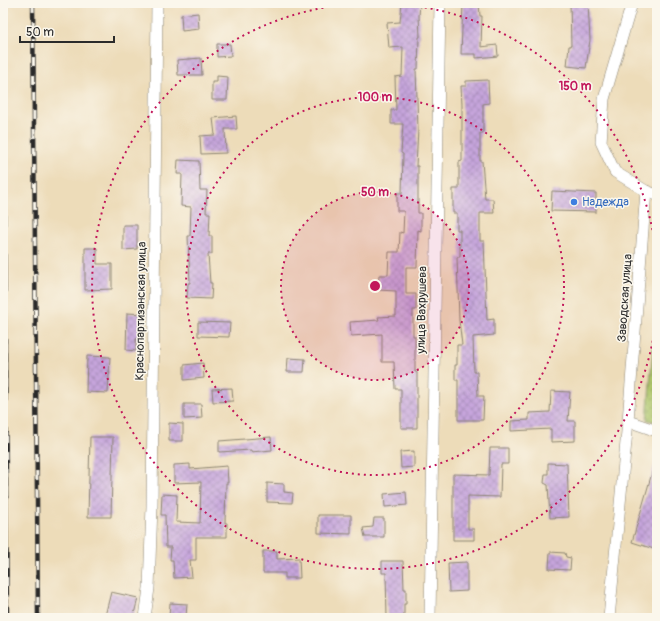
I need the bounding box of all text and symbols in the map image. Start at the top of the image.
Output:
scale bar [20,18,114,44]
text: 50 m [26,25,54,40]
text: 150 m [559,79,592,94]
text: 100 m [358,90,393,105]
text: 50 m [361,185,389,200]
place label: Надежда [582,195,629,210]
marker: Надежда [569,197,579,207]
street label: Краснопартизанская улица [132,241,150,380]
street label: Заводская улица [614,253,636,343]
street label: улица Вахрушева [414,266,430,355]
centre of rings [368,279,382,293]

